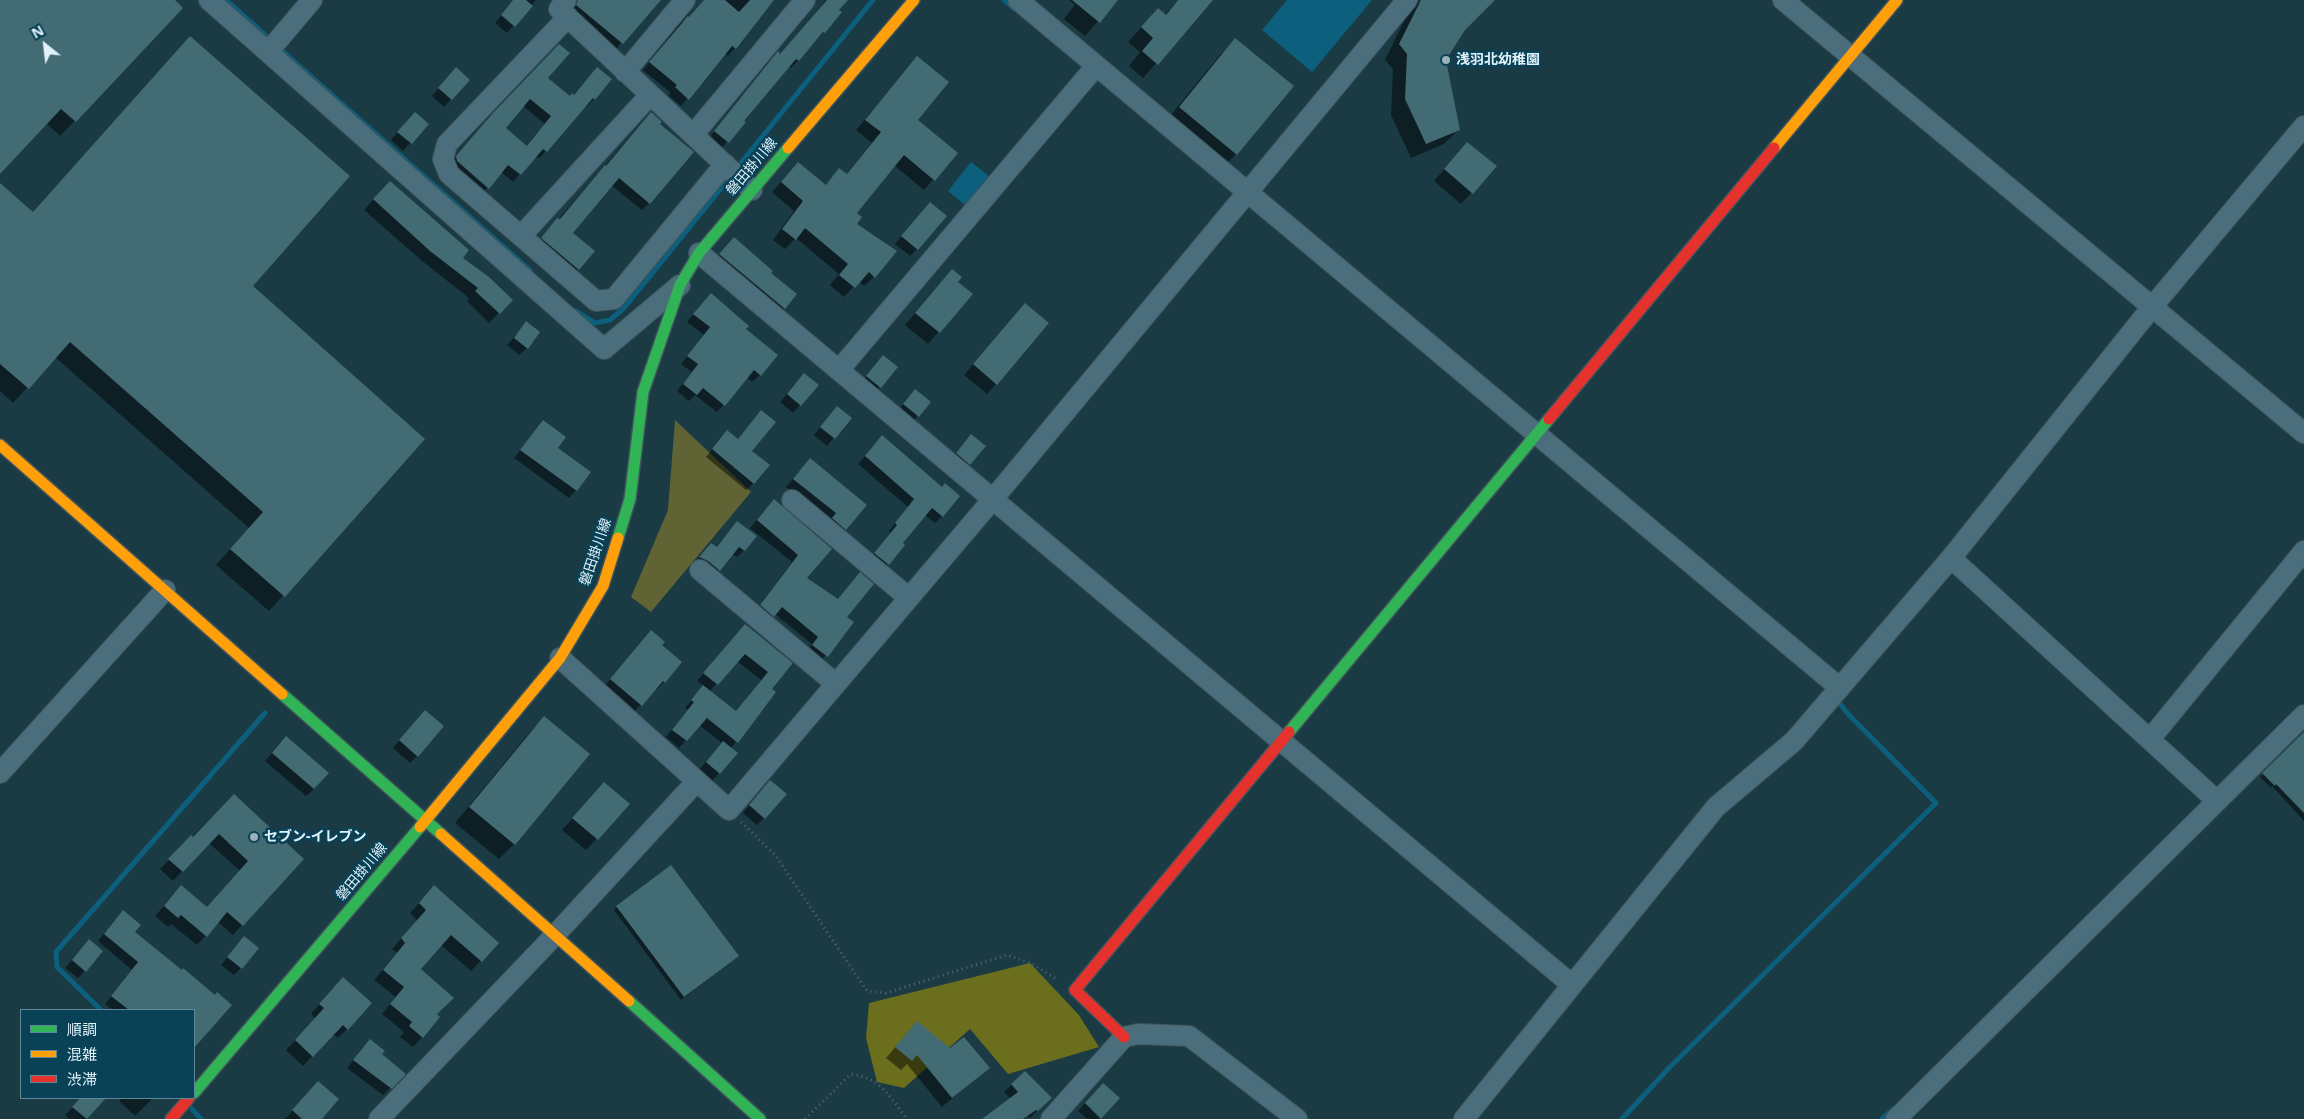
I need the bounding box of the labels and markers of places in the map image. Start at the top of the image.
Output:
place label: 浅羽北幼稚園 [1456,52,1540,68]
marker: 浅羽北幼稚園 [1440,54,1452,66]
place label: セブン-イレブン [264,829,366,845]
marker: セブン-イレブン [248,831,260,843]

